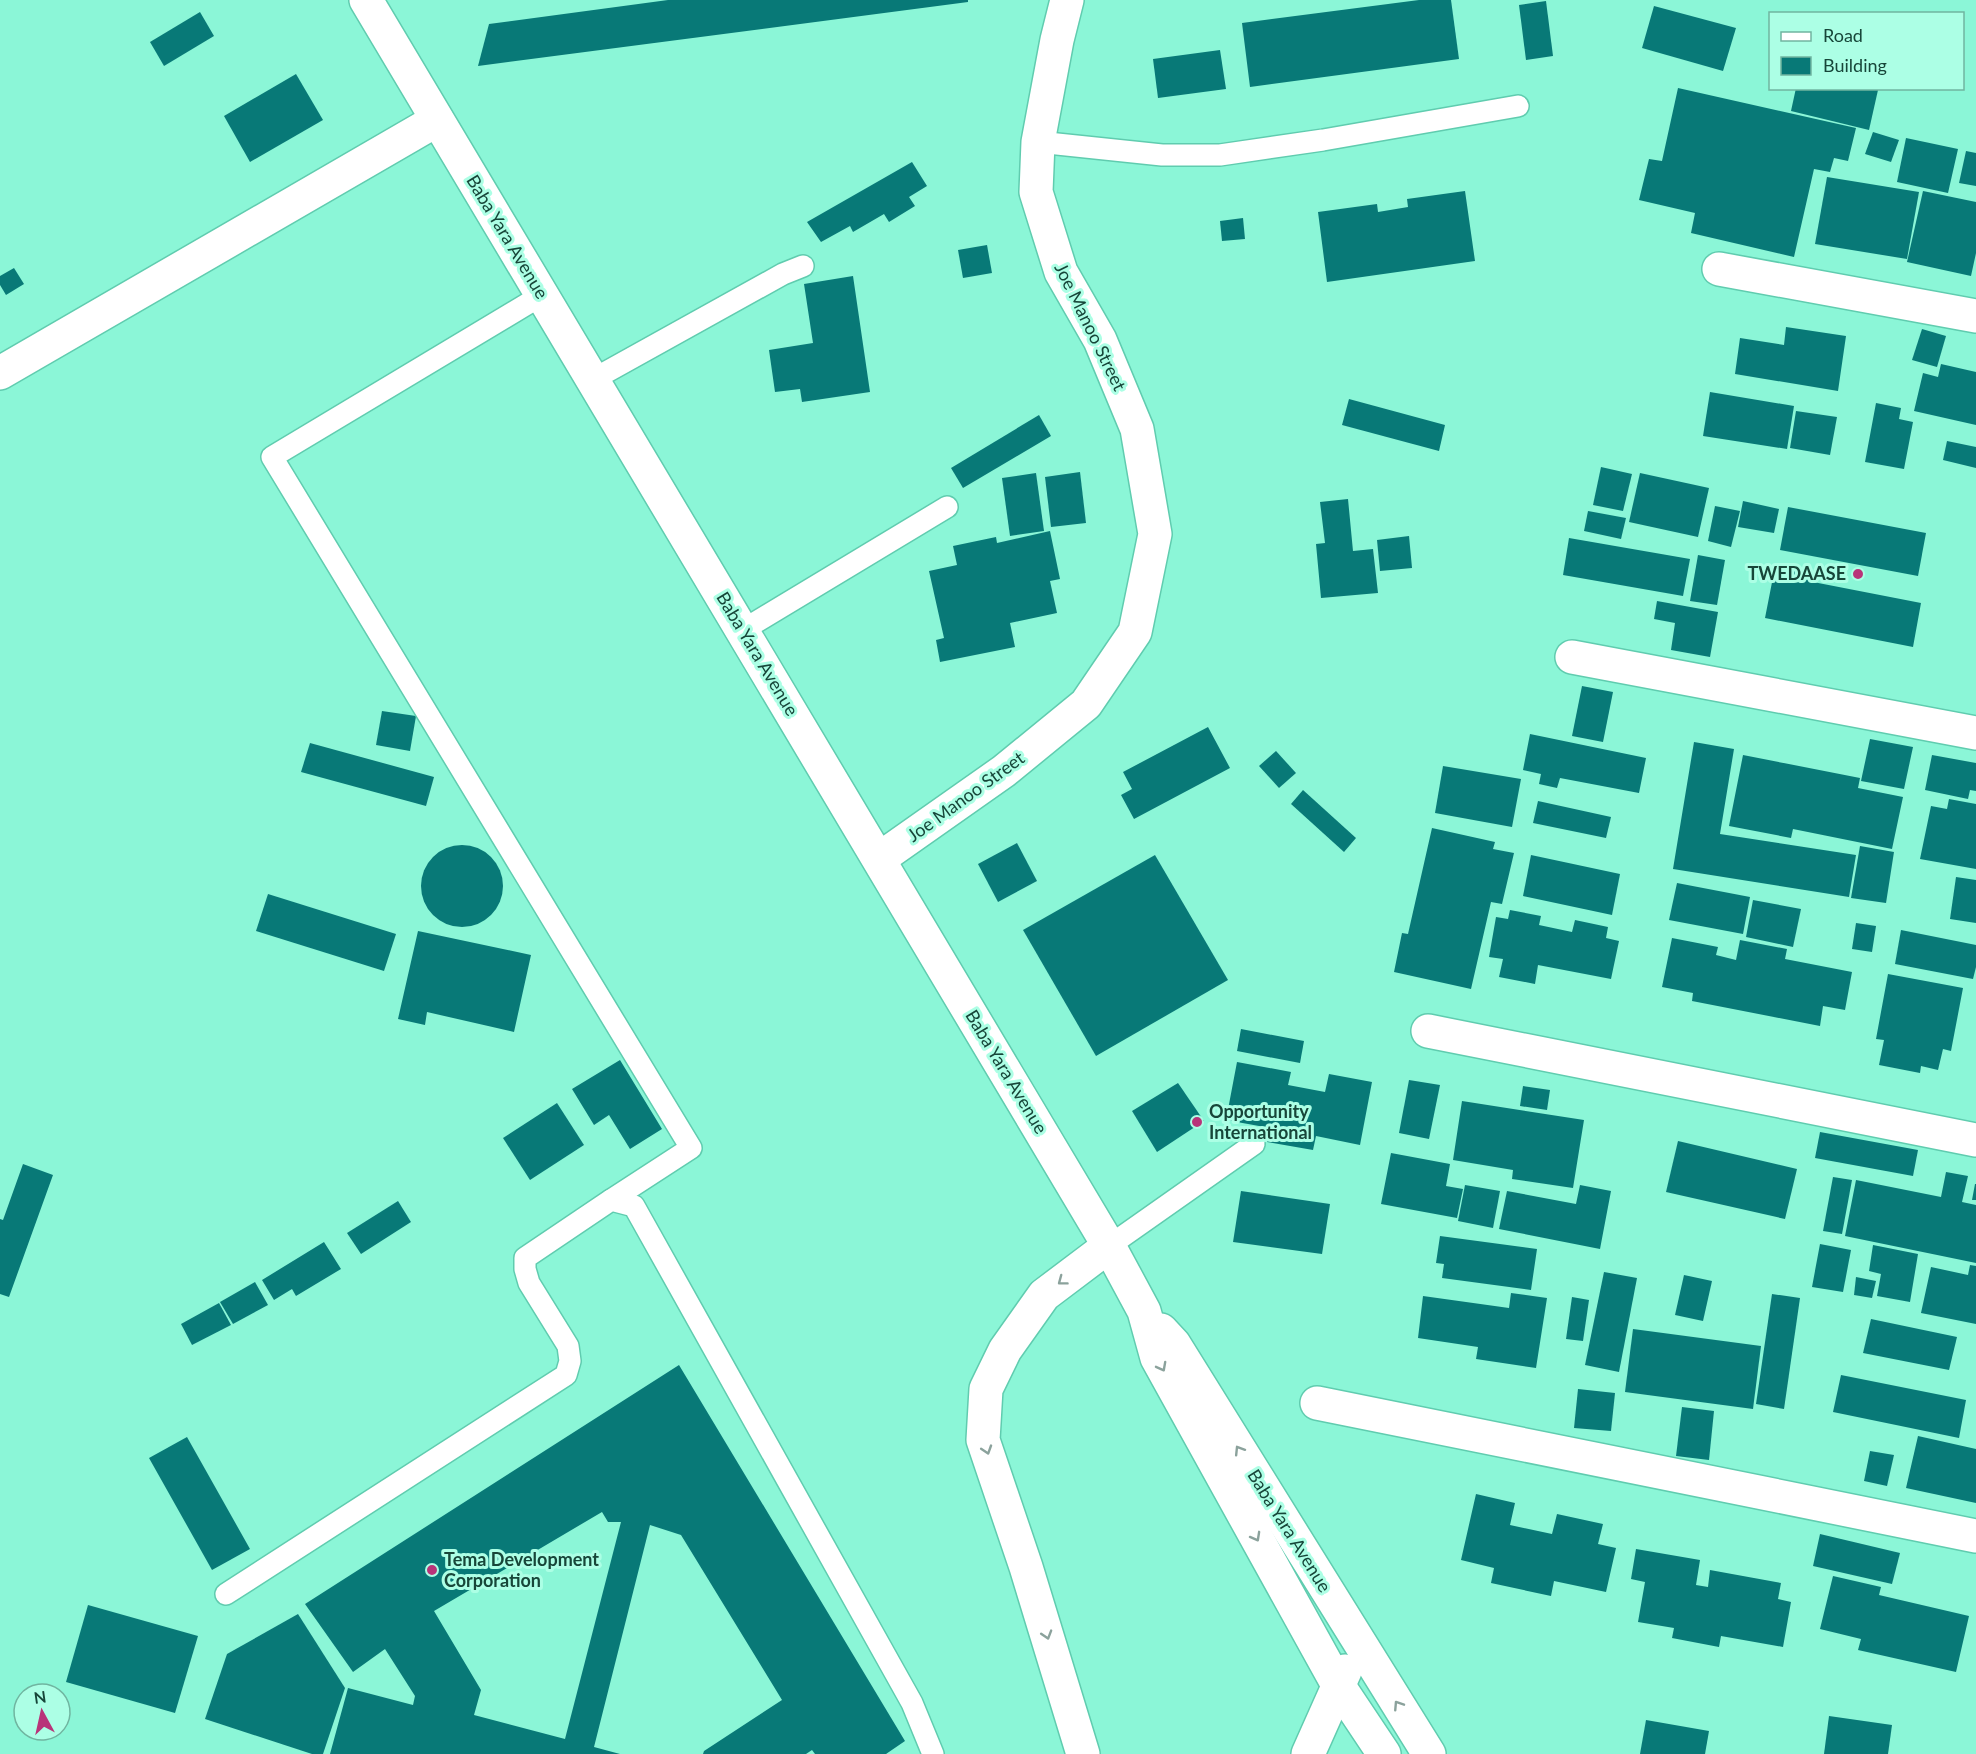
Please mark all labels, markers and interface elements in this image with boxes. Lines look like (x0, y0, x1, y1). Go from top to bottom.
legend (1769, 12, 1964, 90)
text: Road (1823, 24, 1863, 46)
text: Building (1823, 54, 1887, 76)
street label: Baba Yara Avenue (462, 171, 553, 302)
street label: Joe Manoo Street (1050, 259, 1132, 395)
place label: TWEDAASE (1747, 562, 1846, 584)
marker: TWEDAASE (1851, 567, 1865, 581)
street label: Baba Yara Avenue (712, 588, 803, 719)
street label: Joe Manoo Street (903, 746, 1029, 846)
street label: Baba Yara Avenue (961, 1006, 1052, 1137)
place label: Opportunity International (1209, 1100, 1312, 1143)
marker: Opportunity International (1190, 1115, 1204, 1129)
one-way arrow (1058, 1274, 1069, 1285)
one-way arrow (1155, 1361, 1166, 1371)
one-way arrow (979, 1444, 992, 1455)
one-way arrow (1235, 1446, 1247, 1456)
street label: Baba Yara Avenue (1243, 1465, 1336, 1596)
one-way arrow (1249, 1531, 1260, 1542)
place label: Tema Development Corporation (444, 1548, 599, 1591)
marker: Tema Development Corporation (425, 1563, 439, 1577)
one-way arrow (1040, 1629, 1052, 1640)
north arrow (12, 1682, 72, 1742)
text: N (32, 1686, 47, 1707)
one-way arrow (1394, 1701, 1405, 1712)

